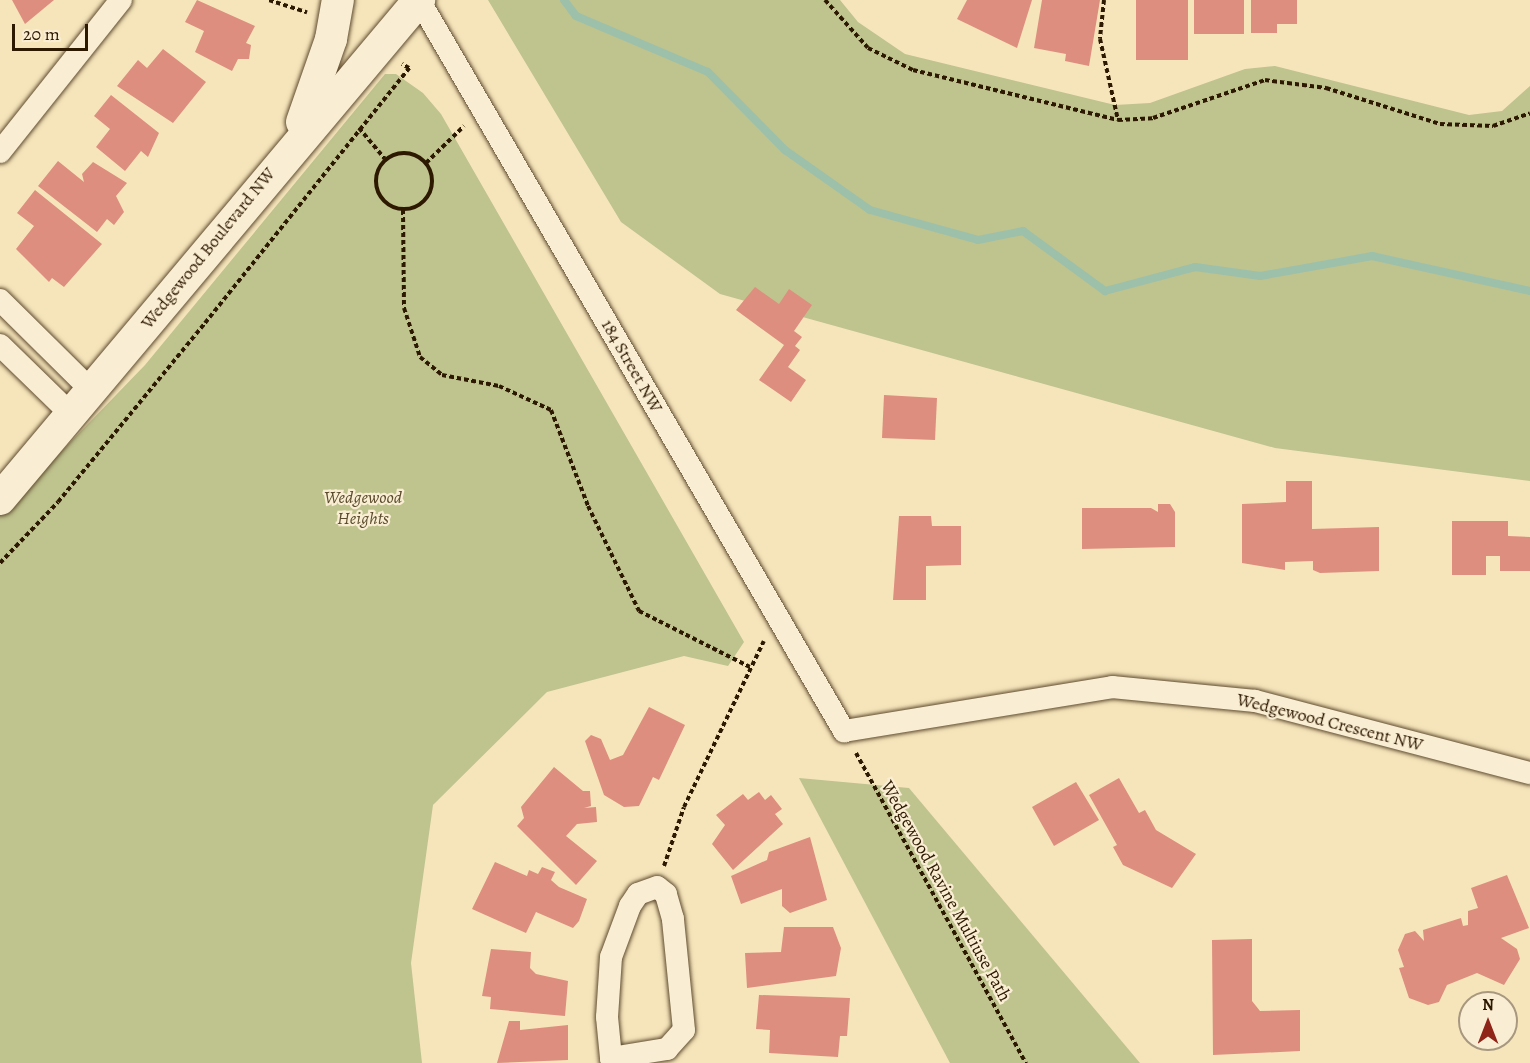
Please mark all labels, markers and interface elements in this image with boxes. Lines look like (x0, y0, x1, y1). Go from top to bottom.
scale bar (15, 12, 92, 50)
text: 20 m (23, 22, 60, 46)
street label: Wedgewood Boulevard NW (136, 163, 280, 333)
street label: 184 Street NW (597, 316, 667, 416)
park label: Wedgewood Heights (324, 487, 402, 530)
street label: Wedgewood Crescent NW (1235, 688, 1425, 756)
street label: Wedgewood Ravine Multiuse Path (876, 777, 1016, 1005)
north arrow (1458, 991, 1518, 1051)
text: N (1482, 994, 1494, 1016)

